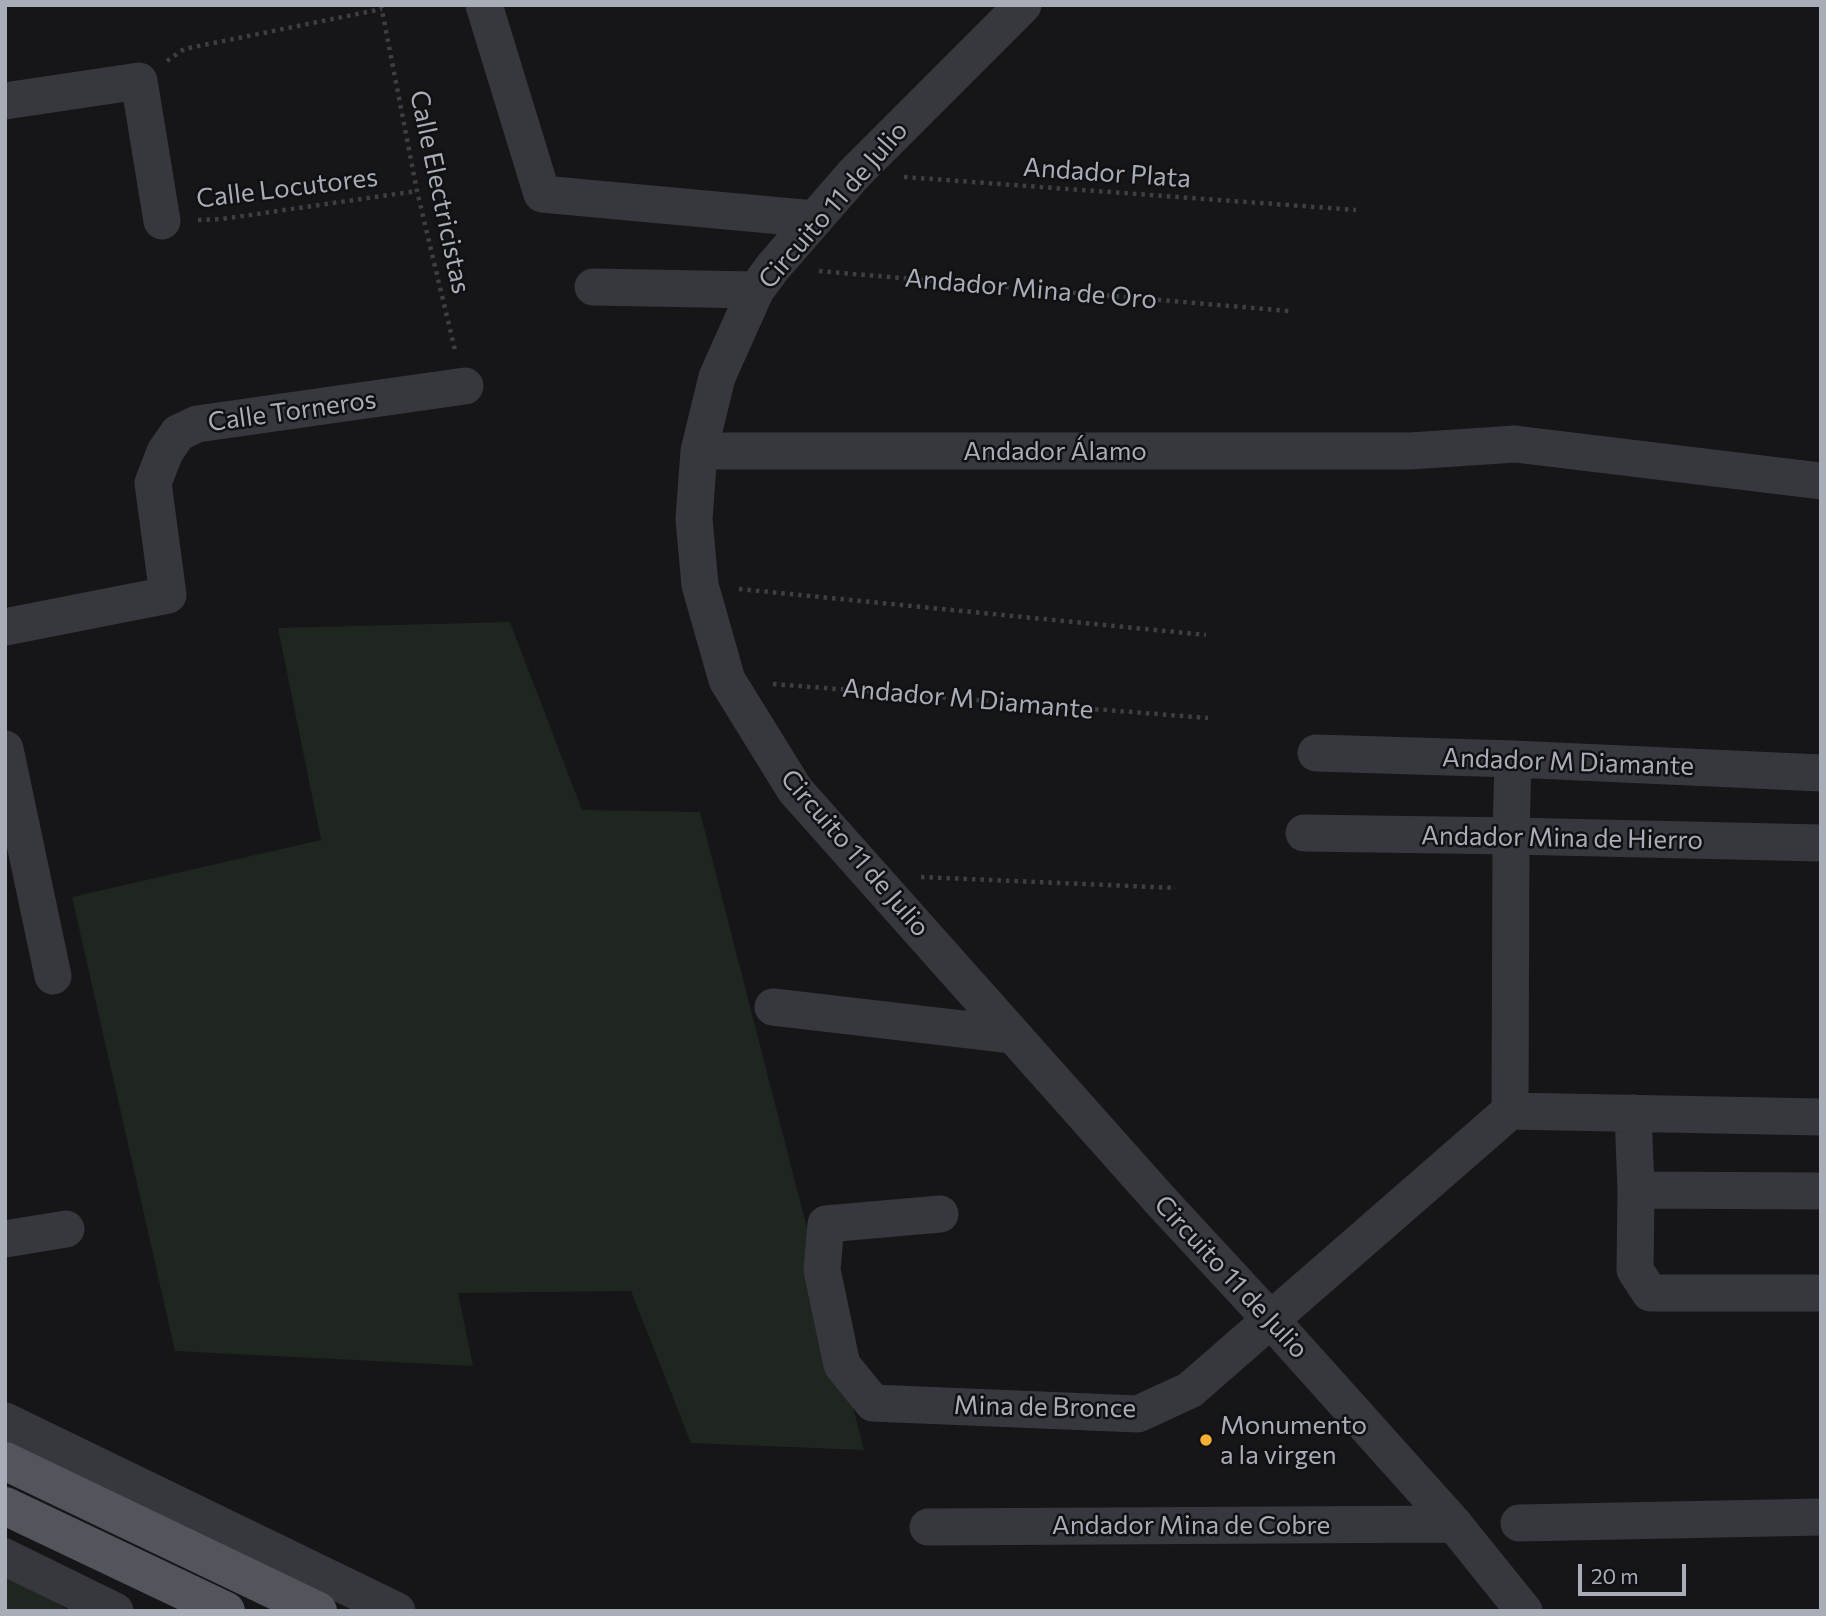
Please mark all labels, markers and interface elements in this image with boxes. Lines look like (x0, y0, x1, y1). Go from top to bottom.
street label: Calle Electricistas (403, 88, 477, 296)
street label: Circuito 11 de Julio (752, 115, 914, 295)
street label: Andador Plata (1022, 152, 1192, 194)
street label: Calle Locutores (194, 161, 380, 215)
street label: Andador Mina de Oro (904, 262, 1158, 316)
street label: Calle Torneros (206, 384, 378, 438)
street label: Andador Álamo (963, 435, 1147, 467)
street label: Andador M Diamante (841, 672, 1095, 726)
street label: Andador M Diamante (1442, 742, 1694, 782)
street label: Circuito 11 de Julio (774, 763, 936, 943)
street label: Andador Mina de Hierro (1421, 820, 1703, 856)
street label: Circuito 11 de Julio (1148, 1189, 1314, 1365)
street label: Mina de Bronce (953, 1390, 1137, 1424)
place label: Monumento a la virgen (1220, 1409, 1367, 1470)
marker: Monumento a la virgen (1198, 1432, 1214, 1448)
street label: Andador Mina de Cobre (1052, 1509, 1330, 1541)
scale bar (1581, 1550, 1689, 1594)
text: 20 m (1591, 1563, 1639, 1588)

